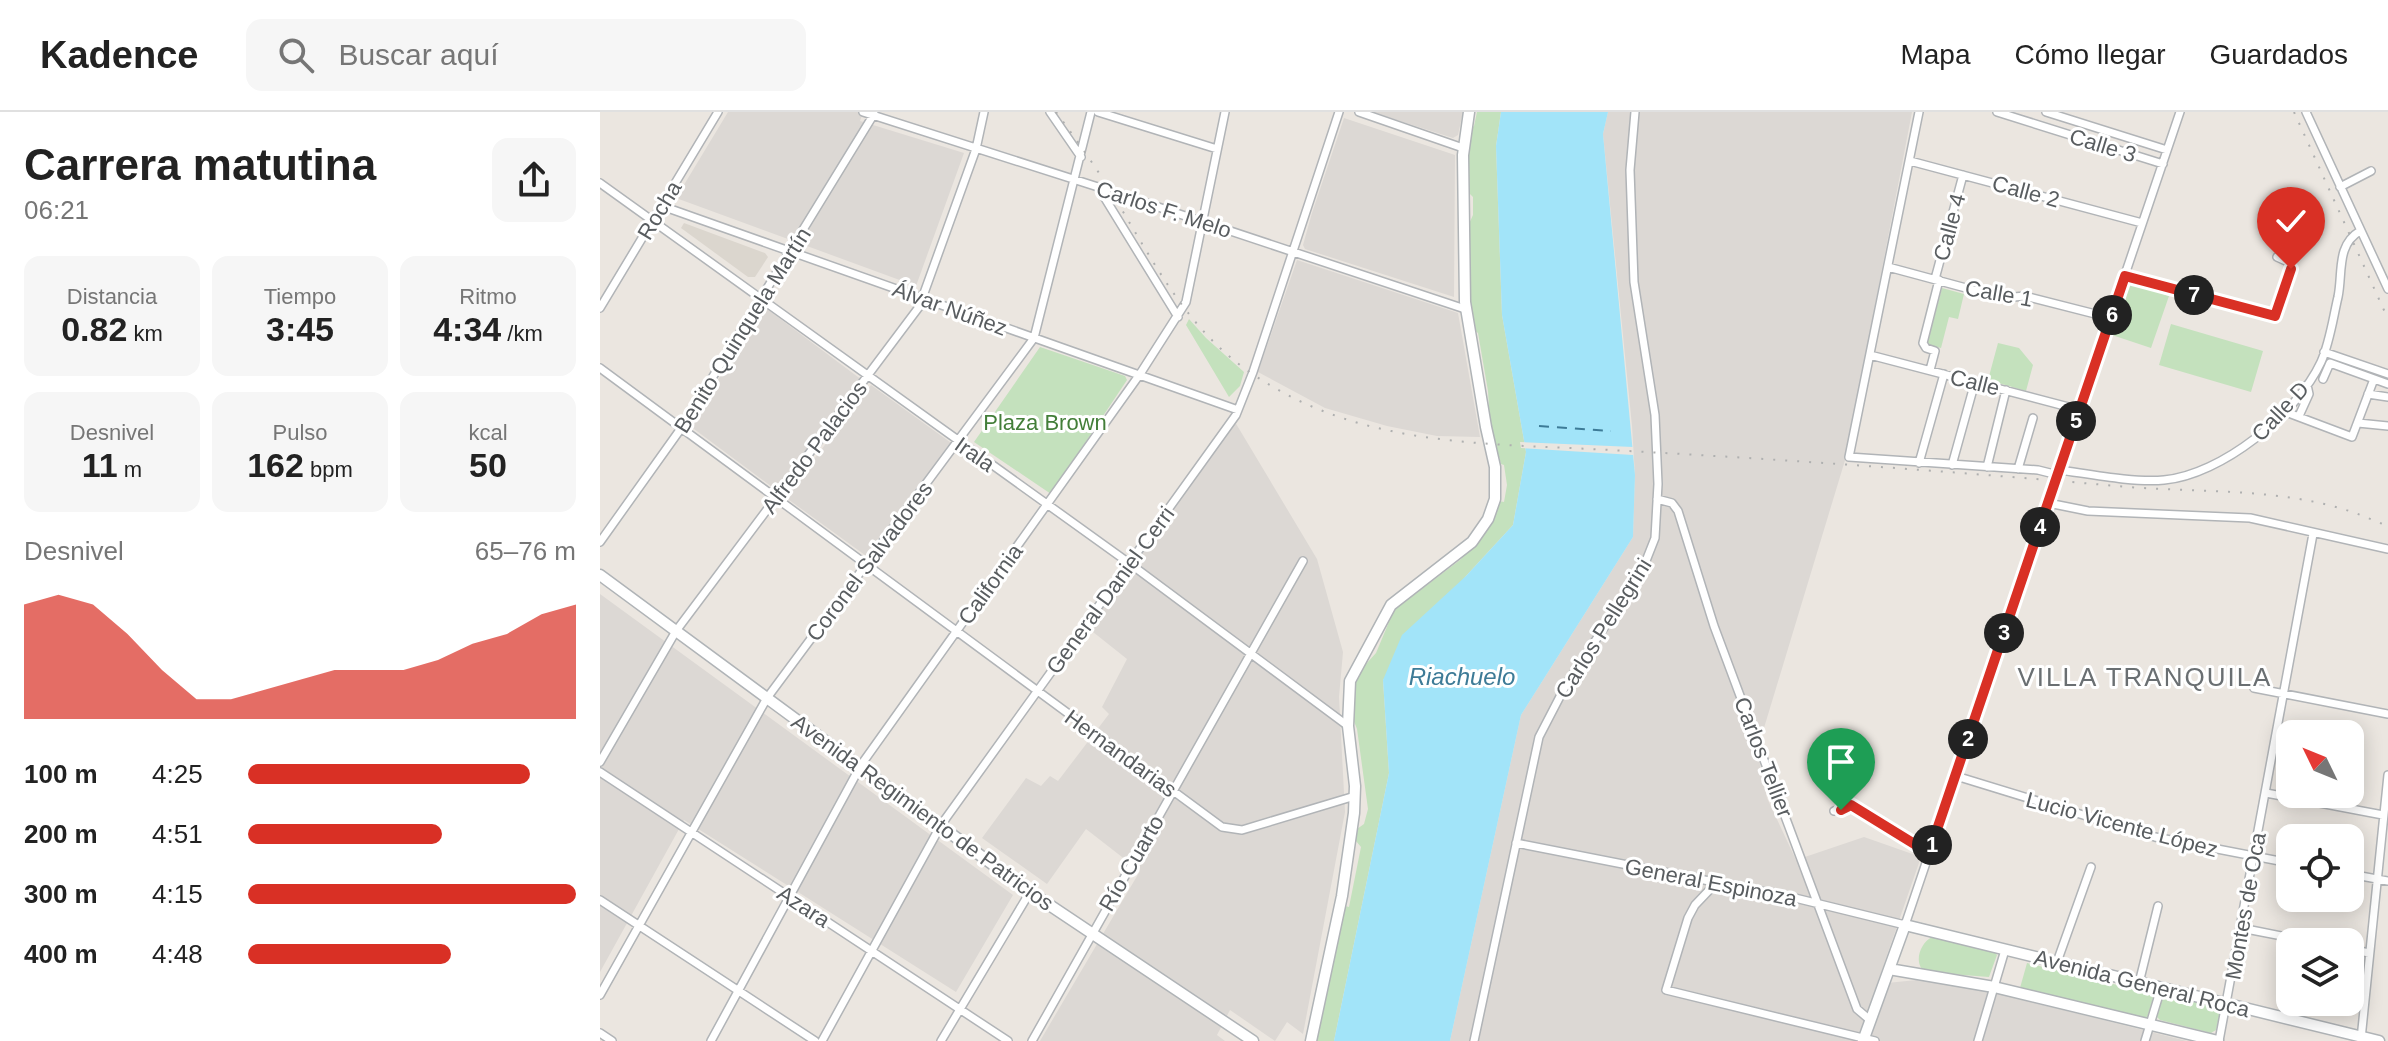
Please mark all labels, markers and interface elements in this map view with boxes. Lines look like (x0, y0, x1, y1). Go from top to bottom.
search box (246, 19, 806, 91)
icon: search (274, 33, 318, 77)
text: Kadence (40, 34, 198, 76)
text: Buscar aquí (338, 38, 499, 71)
text: Mapa (1900, 39, 1971, 70)
text: Cómo llegar (2015, 39, 2165, 70)
text: Guardados (2209, 39, 2348, 70)
street label: Calle 3 (2066, 124, 2139, 167)
button: share (492, 138, 576, 222)
text: Carrera matutina (24, 140, 376, 189)
street label: Calle 2 (1990, 171, 2062, 212)
street label: Rocha (632, 176, 687, 244)
street label: Carlos F. Melo (1093, 176, 1235, 243)
pin (2257, 187, 2325, 269)
street label: Calle 4 (1929, 191, 1970, 263)
text: 06:21 (24, 195, 89, 225)
icon: check (2269, 199, 2313, 243)
street label: Benito Quinquela Martín (669, 223, 816, 437)
street label: Calle 1 (1963, 275, 2035, 312)
pin: 7 (2174, 275, 2214, 315)
street label: Álvar Núñez (889, 276, 1010, 341)
text: 7 (2188, 282, 2200, 307)
text: Distancia (67, 284, 157, 309)
text: Tiempo (264, 284, 336, 309)
text: Ritmo (459, 284, 517, 309)
pin: 6 (2092, 295, 2132, 335)
text: 6 (2106, 302, 2118, 327)
text: 0.82 (61, 310, 127, 348)
text: 3:45 (266, 310, 334, 348)
text: 4:34 (433, 310, 501, 348)
text: km (127, 321, 163, 346)
text: /km (501, 321, 543, 346)
street label: Calle (1948, 364, 2002, 401)
street label: Alfredo Palacios (757, 376, 872, 518)
street label: Calle D (2247, 376, 2314, 446)
pin: 5 (2056, 401, 2096, 441)
text: 5 (2070, 408, 2082, 433)
park label: Plaza Brown (983, 410, 1107, 435)
text: Desnivel (70, 420, 154, 445)
text: Pulso (272, 420, 328, 445)
text: kcal (468, 420, 508, 445)
street label: Irala (950, 432, 1000, 477)
text: 11 (82, 446, 118, 484)
text: 162 (247, 446, 304, 484)
text: 50 (469, 446, 507, 484)
text: m (118, 457, 142, 482)
text: bpm (304, 457, 353, 482)
street label: Coronel Salvadores (801, 477, 938, 646)
street label: General Daniel Cerri (1041, 502, 1179, 679)
pin: 4 (2020, 507, 2060, 547)
text: 4 (2034, 514, 2046, 539)
text: Desnivel (24, 536, 124, 566)
text: 65–76 m (475, 536, 576, 566)
street label: California (953, 539, 1028, 629)
street label: Carlos Pellegrini (1550, 554, 1656, 703)
pin: 3 (1984, 613, 2024, 653)
text: 3 (1998, 620, 2010, 645)
district label: VILLA TRANQUILA (2018, 662, 2272, 692)
water label: Riachuelo (1409, 663, 1515, 690)
street label: Carlos Tellier (1729, 694, 1798, 821)
street label: Hernandarias (1060, 704, 1181, 802)
street label: Avenida Regimiento de Patricios (787, 709, 1059, 916)
pin: 2 (1948, 719, 1988, 759)
north arrow (2276, 720, 2364, 808)
map controls (2276, 720, 2364, 1016)
text: 2 (1962, 726, 1974, 751)
pin (1807, 728, 1875, 810)
icon: arrive (1819, 740, 1863, 784)
text: 100 m (24, 759, 98, 789)
text: 4:25 (152, 759, 203, 789)
street label: Lucio Vicente López (2023, 787, 2221, 862)
street label: Río Cuarto (1094, 811, 1169, 916)
text: 200 m (24, 819, 98, 849)
text: 4:51 (152, 819, 203, 849)
button: locate (2276, 824, 2364, 912)
pin: 1 (1912, 825, 1952, 865)
street label: Montes de Oca (2220, 830, 2271, 982)
text: 1 (1926, 832, 1938, 857)
street label: General Espinoza (1623, 854, 1800, 912)
text: 300 m (24, 879, 98, 909)
text: 4:15 (152, 879, 203, 909)
street label: Azara (773, 880, 835, 933)
button: layers (2276, 928, 2364, 1016)
text: 400 m (24, 939, 98, 969)
text: 4:48 (152, 939, 203, 969)
street label: Avenida General Roca (2032, 945, 2253, 1023)

